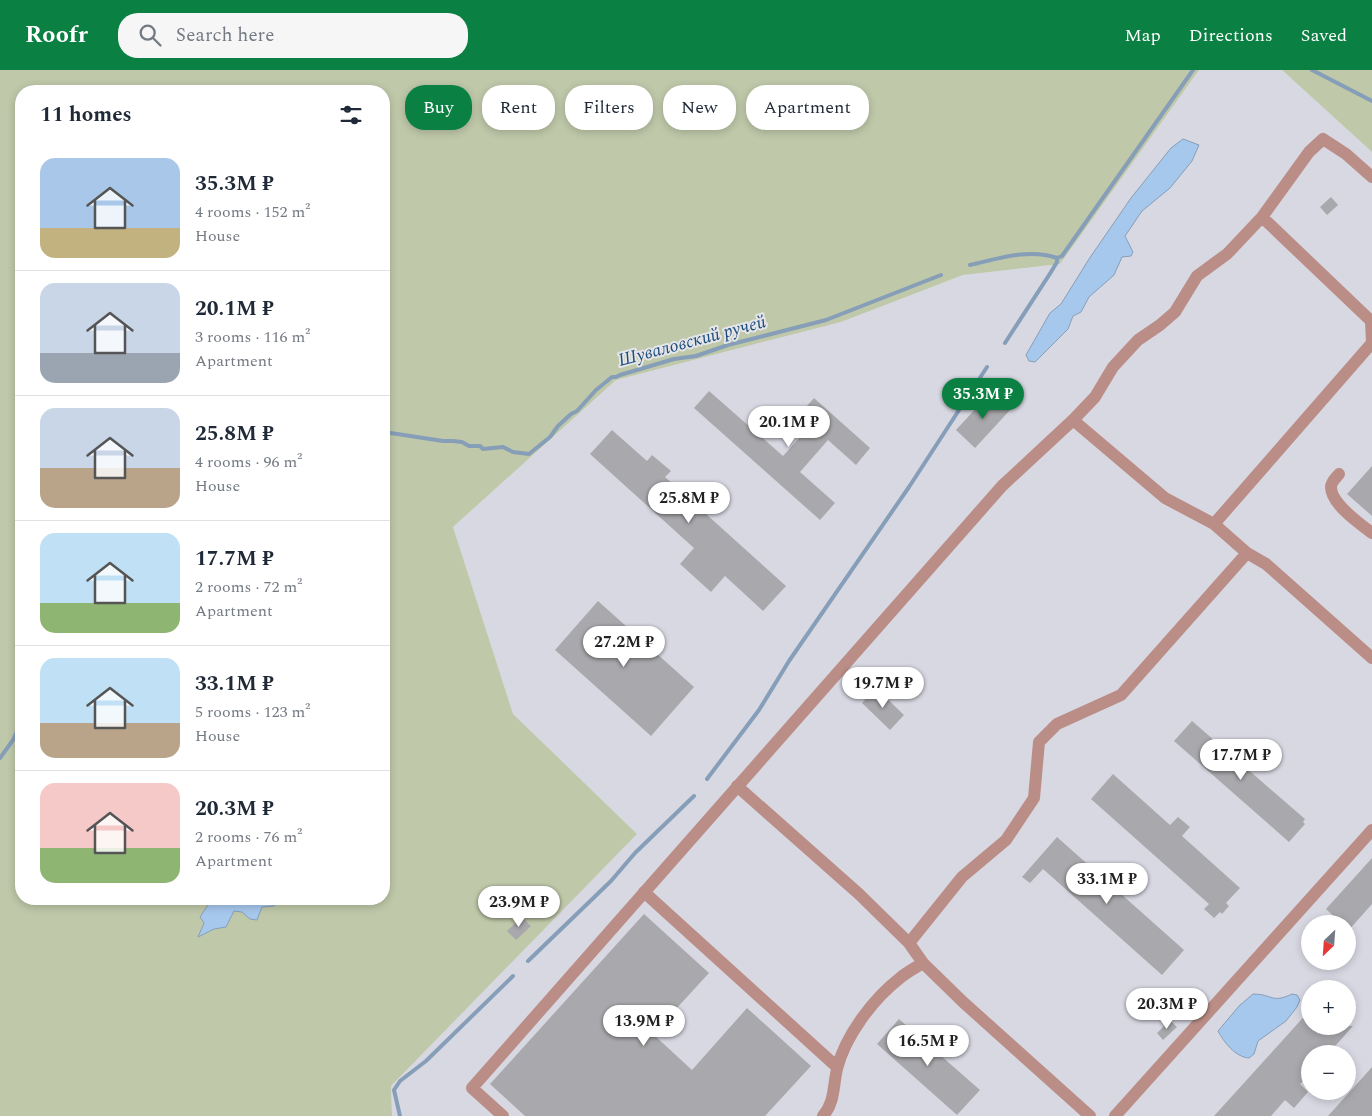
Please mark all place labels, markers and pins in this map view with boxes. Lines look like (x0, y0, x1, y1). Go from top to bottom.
pin: 35.3M ₽ (937, 378, 1029, 420)
pin: 20.1M ₽ (743, 406, 835, 448)
pin: 25.8M ₽ (643, 482, 735, 524)
pin: 27.2M ₽ (578, 626, 670, 668)
pin: 19.7M ₽ (837, 666, 929, 709)
pin: 17.7M ₽ (1195, 738, 1287, 781)
pin: 33.1M ₽ (1061, 862, 1153, 905)
pin: 23.9M ₽ (473, 886, 565, 928)
pin: 20.3M ₽ (1121, 988, 1213, 1030)
pin: 13.9M ₽ (598, 1004, 690, 1047)
pin: 16.5M ₽ (882, 1024, 974, 1067)

